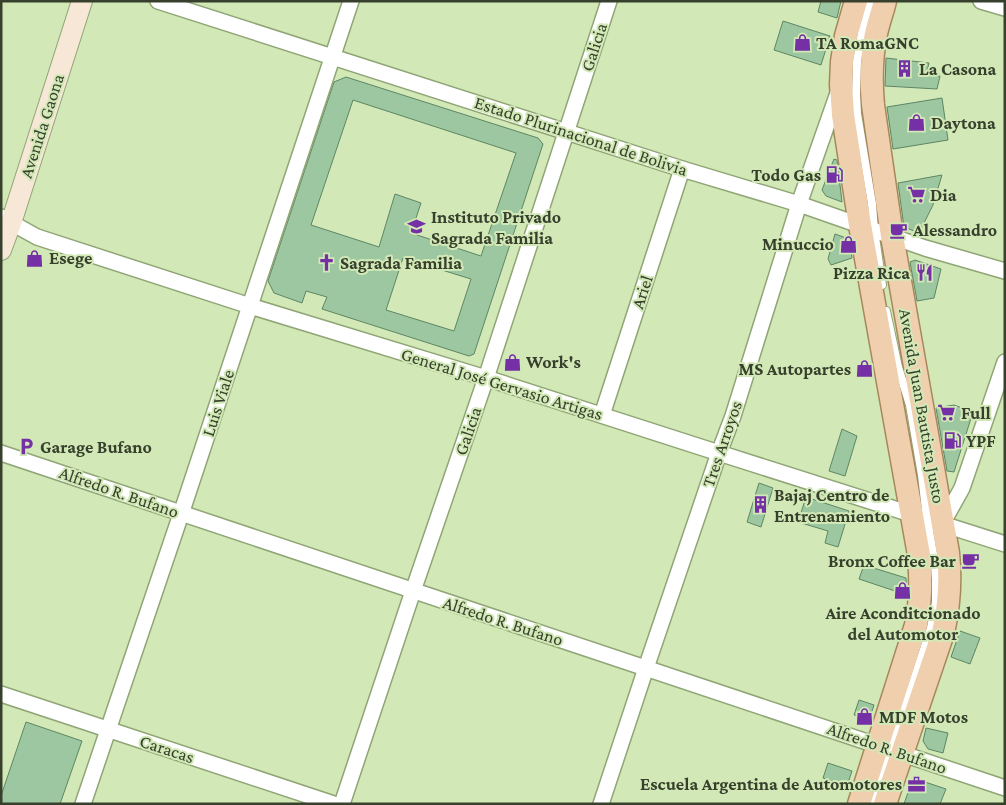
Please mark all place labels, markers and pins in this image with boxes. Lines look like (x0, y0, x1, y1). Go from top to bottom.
shop icon: TA RomaGNC (792, 33, 812, 53)
place label: TA RomaGNC (816, 33, 919, 53)
building icon: La Casona (895, 59, 915, 79)
place label: La Casona (919, 59, 997, 79)
shop icon: Daytona (907, 113, 927, 133)
place label: Daytona (931, 113, 996, 133)
place label: Todo Gas (751, 165, 821, 185)
fuel station icon: Todo Gas (825, 165, 845, 185)
supermarket icon: Dia (906, 185, 926, 205)
place label: Dia (930, 185, 957, 205)
place label: Instituto Privado Sagrada Familia (431, 207, 561, 248)
school or university icon: Instituto Privado Sagrada Familia (407, 217, 427, 237)
cafe icon: Alessandro (889, 220, 909, 240)
place label: Alessandro (912, 220, 997, 240)
place label: Minuccio (762, 234, 834, 254)
shop icon: Minuccio (838, 234, 858, 254)
shop icon: Esege (25, 248, 45, 268)
place label: Esege (49, 248, 92, 268)
church icon: Sagrada Familia (316, 253, 336, 273)
place label: Sagrada Familia (340, 253, 462, 273)
place label: Pizza Rica (833, 263, 910, 283)
restaurant icon: Pizza Rica (914, 263, 934, 283)
shop icon: Work's (502, 352, 522, 372)
place label: Work's (525, 352, 581, 372)
place label: MS Autopartes (739, 359, 851, 379)
shop icon: MS Autopartes (855, 359, 875, 379)
supermarket icon: Full (937, 403, 957, 423)
place label: Full (961, 403, 991, 423)
fuel station icon: YPF (942, 431, 962, 451)
place label: YPF (966, 431, 996, 451)
parking icon: Garage Bufano (16, 437, 36, 457)
place label: Garage Bufano (40, 437, 152, 457)
place label: Bajaj Centro de Entrenamiento (774, 485, 890, 526)
building icon: Bajaj Centro de Entrenamiento (750, 495, 770, 515)
place label: Bronx Coffee Bar (828, 551, 956, 571)
cafe icon: Bronx Coffee Bar (960, 551, 980, 571)
shop icon: Aire Aconditcionado del Automotor (893, 580, 913, 600)
place label: Aire Aconditcionado del Automotor (824, 603, 981, 644)
shop icon: MDF Motos (855, 707, 875, 727)
place label: MDF Motos (879, 707, 968, 727)
place label: Escuela Argentina de Automotores (640, 774, 902, 794)
office icon: Escuela Argentina de Automotores (906, 774, 926, 794)

